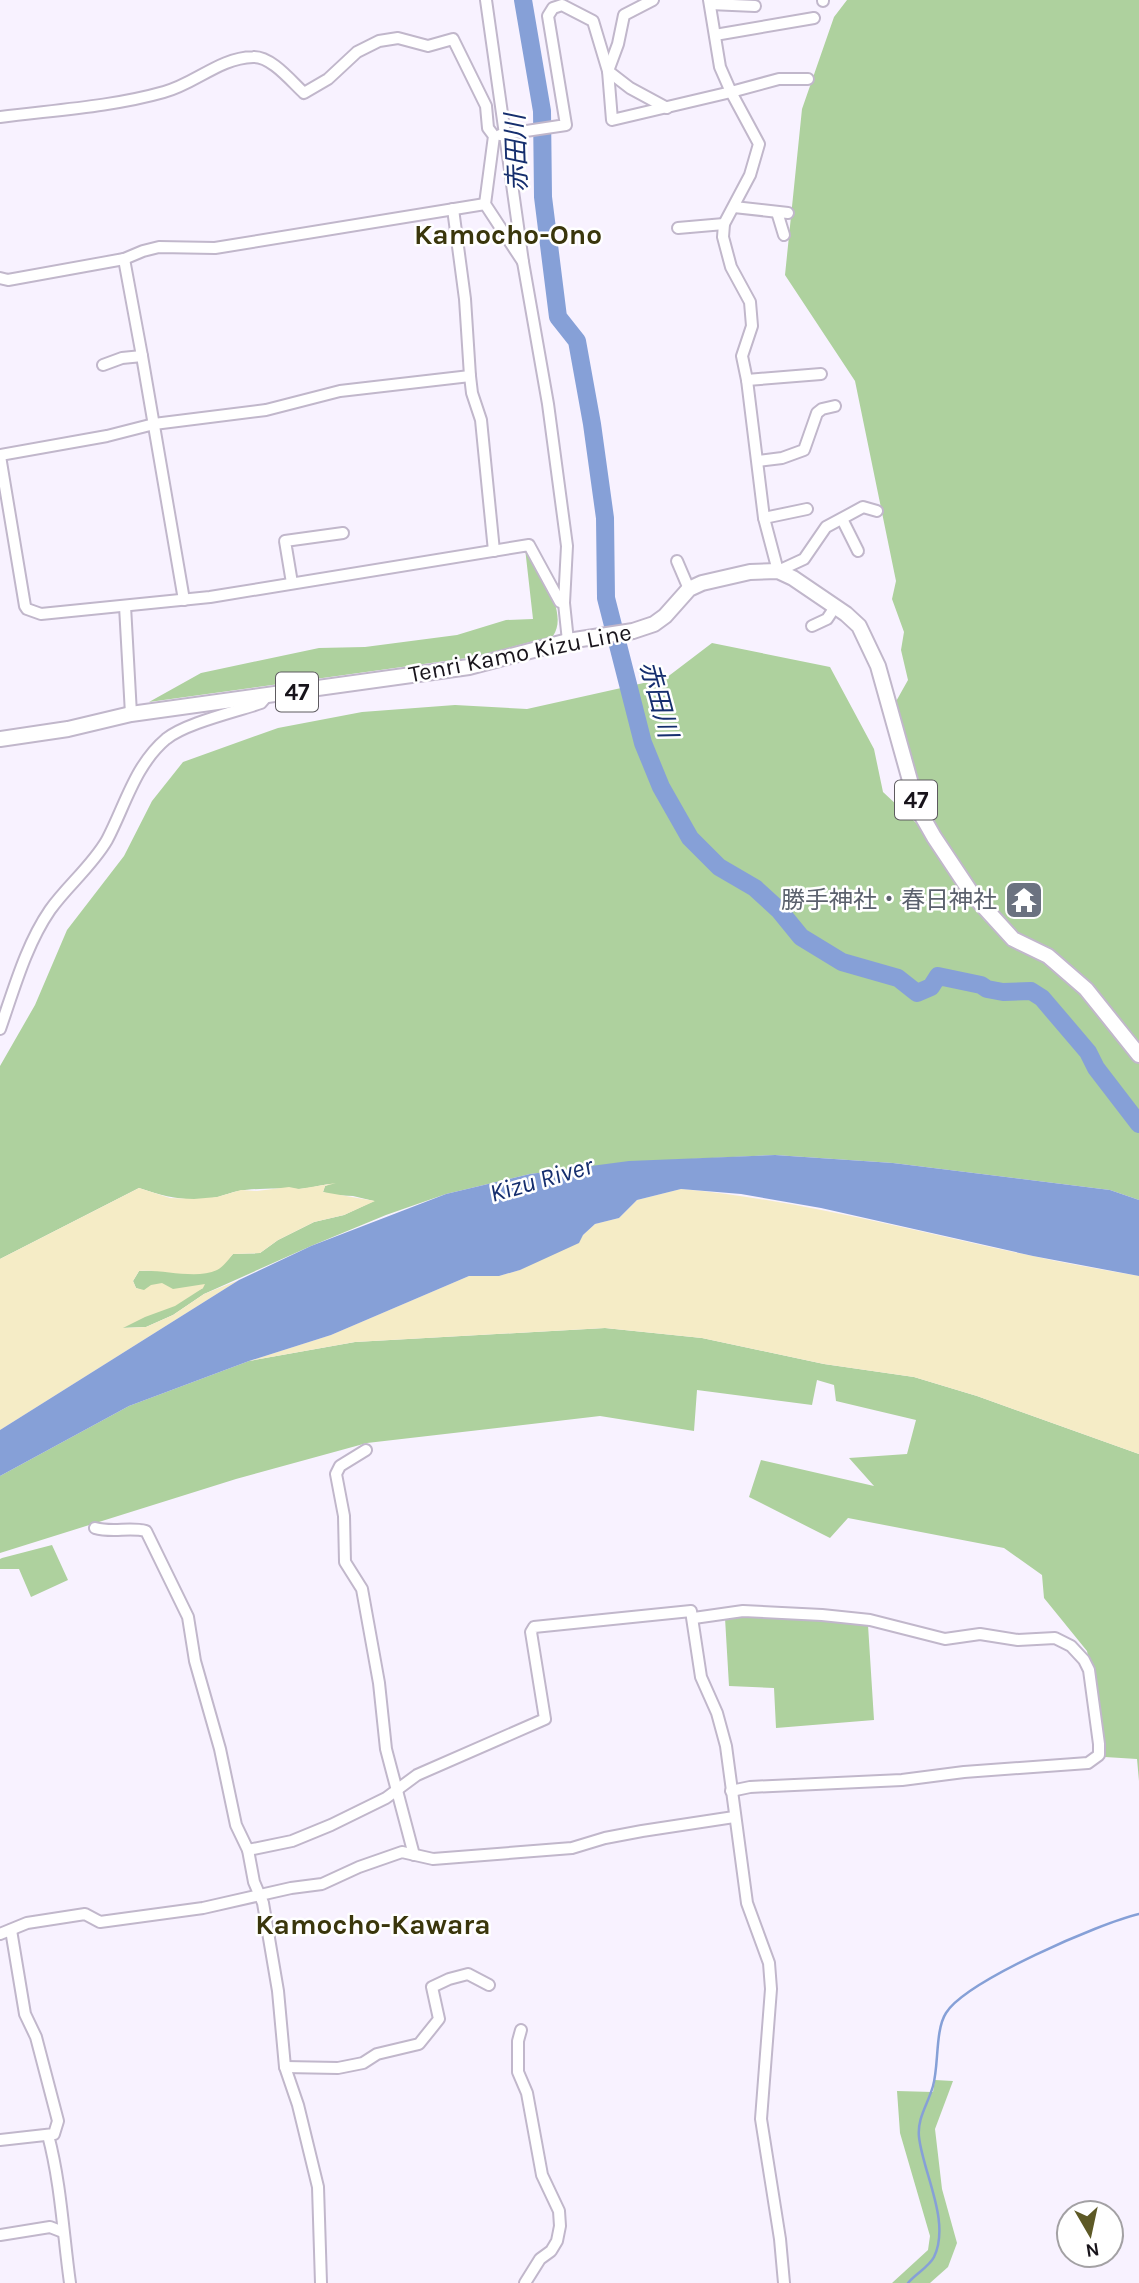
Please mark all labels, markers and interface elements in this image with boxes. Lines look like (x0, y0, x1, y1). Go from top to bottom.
water label: 赤田川 (500, 110, 533, 193)
district label: Kamocho-Ono (414, 218, 602, 251)
street label: Tenri Kamo Kizu Line (406, 618, 634, 688)
water label: 赤田川 (633, 657, 684, 744)
road number: 47 (276, 672, 318, 712)
road number: 47 (895, 780, 937, 820)
temple icon: 勝手神社・春日神社 (1003, 879, 1045, 921)
place label: 勝手神社・春日神社 (781, 886, 997, 914)
water label: Kizu River (486, 1150, 597, 1209)
district label: Kamocho-Kawara (255, 1908, 491, 1941)
north arrow (1055, 2199, 1125, 2269)
text: N (1084, 2238, 1101, 2262)

